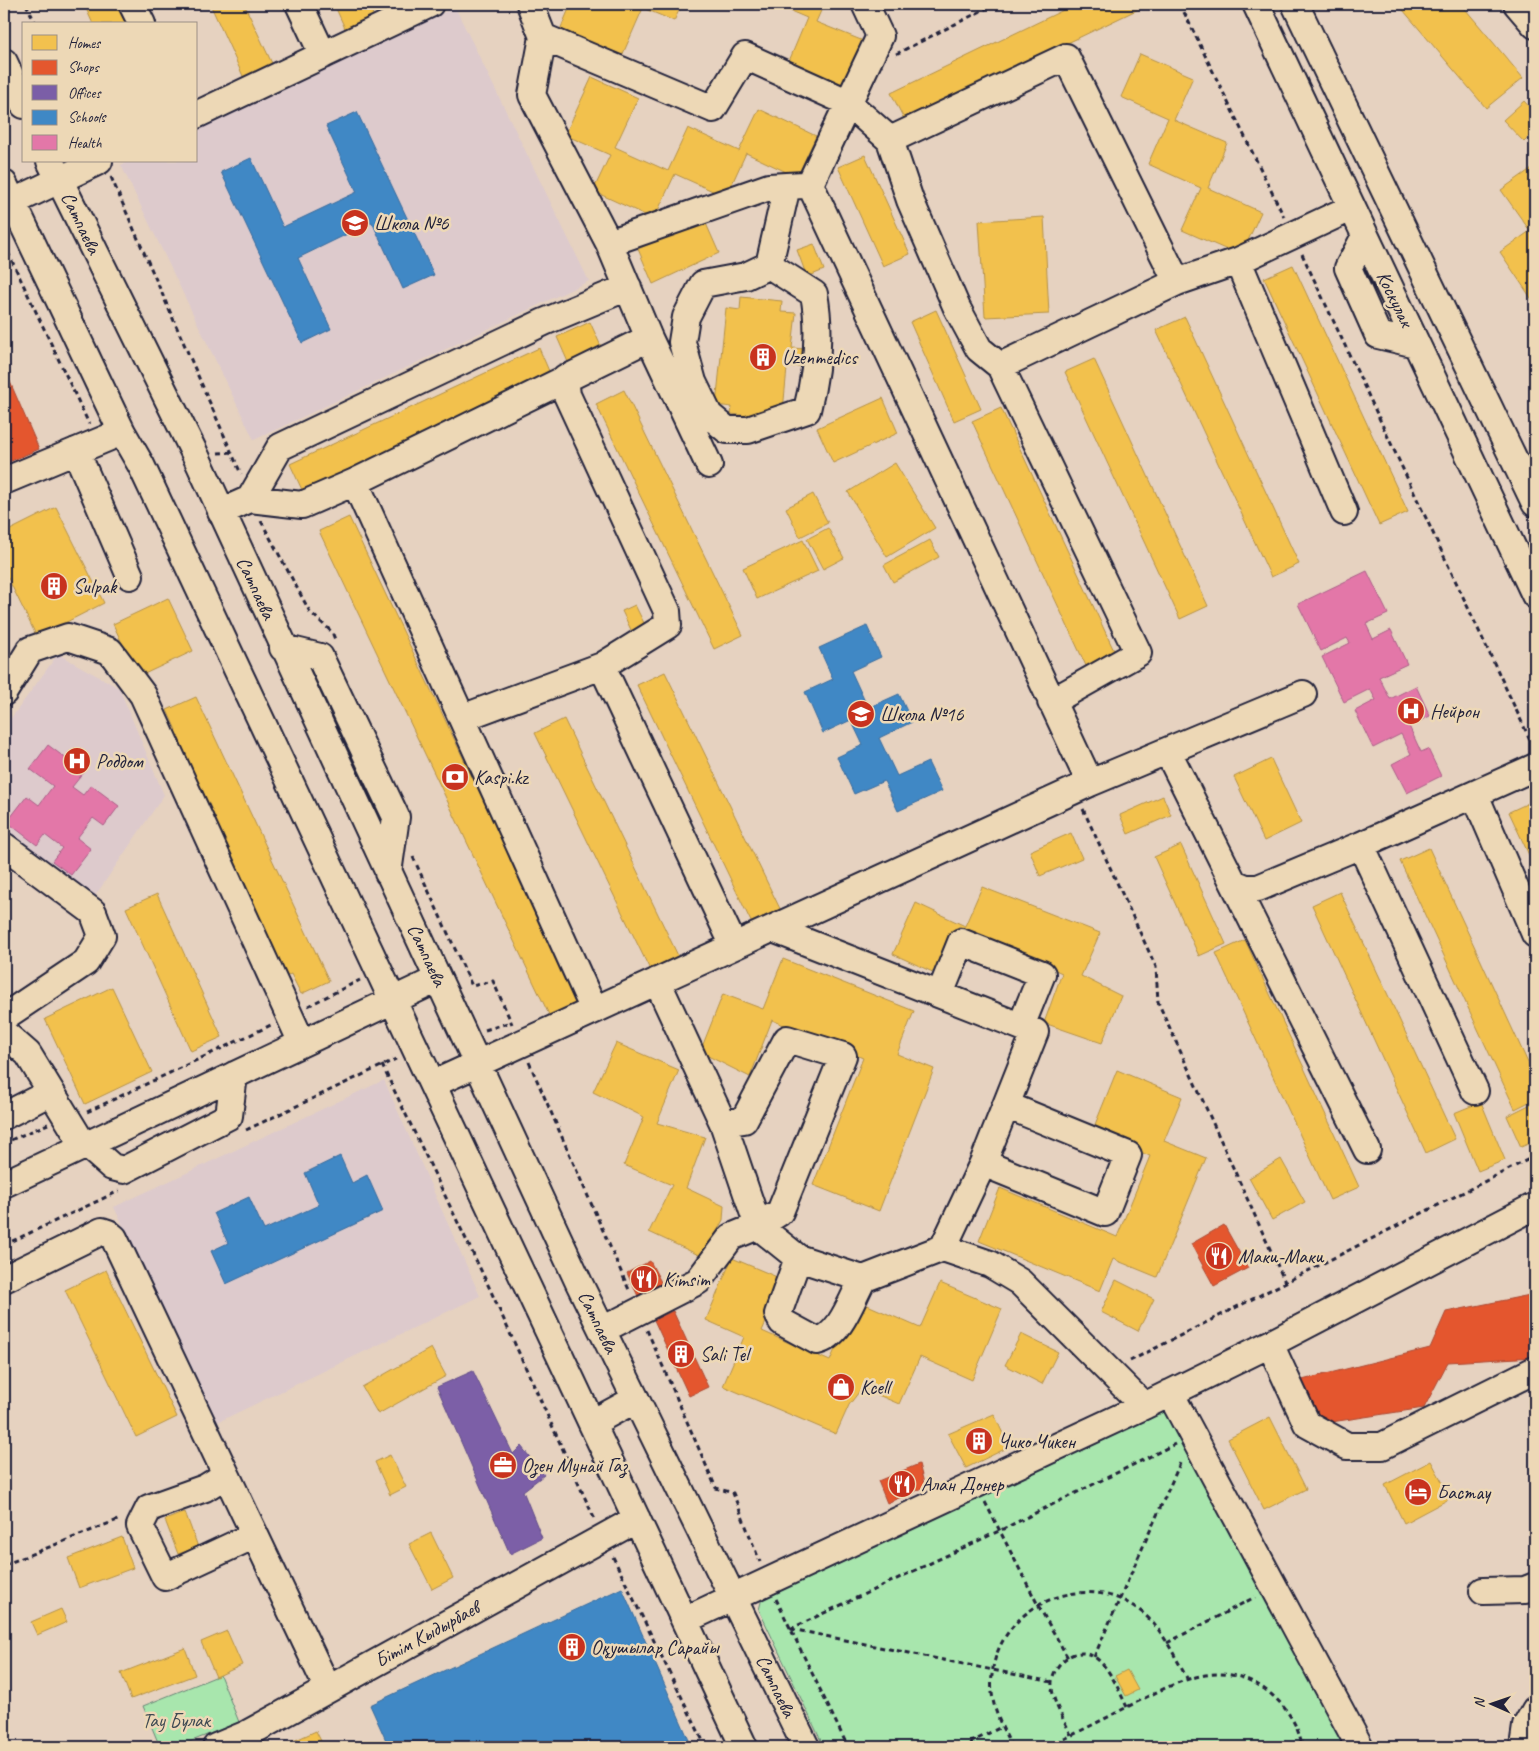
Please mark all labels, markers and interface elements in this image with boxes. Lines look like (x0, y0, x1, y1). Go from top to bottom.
legend (22, 22, 198, 162)
text: Homes (68, 34, 102, 53)
text: Shops (68, 58, 101, 77)
text: Offices (68, 84, 102, 103)
text: Schools (68, 108, 107, 127)
text: Health (68, 134, 102, 153)
street label: Сатпаева (55, 188, 107, 259)
school or university icon: Школа №6 (340, 208, 370, 238)
place label: Школа №6 (374, 211, 449, 236)
street label: Коскулак (1371, 267, 1420, 333)
building icon: Uzenmedics (748, 342, 778, 372)
place label: Uzenmedics (782, 345, 859, 370)
street label: Сатпаева (231, 553, 282, 624)
building icon: Sulpak (39, 571, 69, 601)
place label: Sulpak (73, 574, 118, 599)
hospital icon: Нейрон (1396, 696, 1426, 726)
school or university icon: Школа №16 (846, 699, 876, 729)
place label: Нейрон (1430, 699, 1481, 724)
place label: Школа №16 (880, 702, 964, 727)
hospital icon: Роддом (62, 746, 92, 776)
place label: Роддом (96, 749, 144, 774)
bank icon: Kaspi.kz (440, 762, 470, 792)
place label: Kaspi.kz (474, 765, 529, 790)
street label: Сатпаева (402, 920, 453, 991)
restaurant icon: Маки-Маки (1204, 1241, 1234, 1271)
place label: Маки-Маки (1238, 1244, 1324, 1269)
restaurant icon: Kimsim (629, 1264, 659, 1294)
place label: Kimsim (663, 1267, 711, 1292)
street label: Сатпаева (572, 1287, 624, 1358)
building icon: Sali Tel (666, 1339, 696, 1369)
place label: Sali Tel (700, 1342, 752, 1367)
shop icon: Kcell (826, 1372, 856, 1402)
place label: Kcell (860, 1375, 893, 1400)
building icon: Чико Чикен (964, 1426, 994, 1456)
place label: Чико Чикен (998, 1429, 1077, 1454)
office icon: Озен Мунай Газ (488, 1450, 518, 1480)
place label: Озен Мунай Газ (522, 1453, 628, 1479)
restaurant icon: Алан Донер (887, 1469, 917, 1499)
place label: Алан Донер (921, 1472, 1005, 1497)
hotel icon: Бастау (1403, 1477, 1433, 1507)
place label: Бастау (1437, 1480, 1492, 1505)
street label: Бiтiм Кыдырбаев (370, 1593, 487, 1673)
building icon: Оқушылар Сарайы (557, 1632, 587, 1662)
place label: Оқушылар Сарайы (591, 1635, 720, 1660)
street label: Сатпаева (750, 1651, 802, 1722)
north arrow (1466, 1678, 1516, 1728)
text: N (1471, 1697, 1488, 1708)
park label: Тау Булак (142, 1708, 212, 1733)

